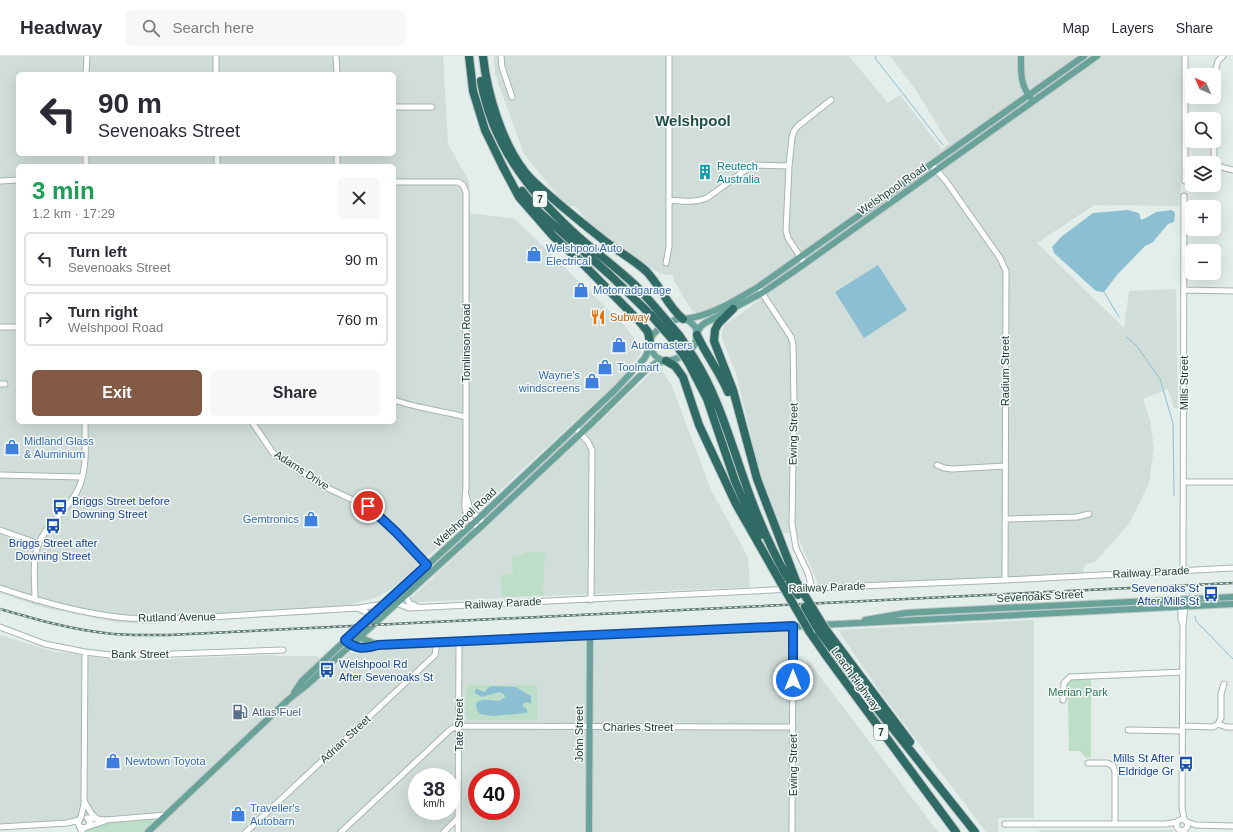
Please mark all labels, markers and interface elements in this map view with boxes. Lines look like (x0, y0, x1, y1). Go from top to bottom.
search box (126, 10, 406, 46)
text: Headway (20, 17, 102, 38)
icon: search (140, 17, 162, 39)
text: Search here (172, 19, 254, 36)
text: Map (1062, 20, 1090, 36)
text: Layers (1112, 20, 1154, 36)
text: Share (1176, 20, 1213, 36)
north arrow (1185, 68, 1221, 104)
map controls (1185, 68, 1221, 280)
icon: left (32, 88, 84, 140)
text: 90 m (98, 88, 162, 119)
district label: Welshpool (655, 112, 731, 129)
button: search (1185, 112, 1221, 148)
text: Sevenoaks Street (98, 121, 240, 141)
button: layers (1185, 156, 1221, 192)
place label: Reutech Australia (717, 160, 761, 185)
street label: Welshpool Road (856, 161, 928, 217)
building icon: Reutech Australia (696, 163, 714, 181)
text: 3 min (32, 177, 95, 204)
button: close (338, 177, 380, 219)
road number: 7 (533, 191, 547, 207)
button: + (1185, 200, 1221, 236)
text: 1.2 km · 17:29 (32, 206, 115, 221)
place label: Welshpool Auto Electrical (546, 242, 622, 267)
text: Turn left (68, 243, 127, 260)
button: − (1185, 244, 1221, 280)
shop icon: Welshpool Auto Electrical (525, 245, 543, 263)
icon: left (34, 248, 56, 270)
text: 90 m (345, 251, 378, 268)
text: Sevenoaks Street (68, 260, 171, 275)
shop icon: Motorradgarage (572, 281, 590, 299)
place label: Motorradgarage (593, 284, 671, 296)
text: Turn right (68, 303, 138, 320)
street label: Tomlinson Road (460, 304, 472, 382)
icon: right (34, 308, 56, 330)
restaurant icon: Subway (589, 308, 607, 326)
text: 760 m (336, 311, 378, 328)
place label: Subway (610, 311, 650, 323)
text: Welshpool Road (68, 320, 163, 335)
shop icon: Automasters (610, 336, 628, 354)
street label: Radium Street (999, 336, 1011, 406)
place label: Automasters (631, 339, 693, 351)
street label: Mills Street (1178, 356, 1190, 410)
shop icon: Toolmart (596, 358, 614, 376)
place label: Toolmart (617, 361, 659, 373)
place label: Wayne's windscreens (518, 369, 580, 394)
button: Exit (32, 370, 202, 416)
button: Share (210, 370, 380, 416)
shop icon: Wayne's windscreens (583, 372, 601, 390)
street label: Ewing Street (786, 403, 800, 465)
place label: Midland Glass & Aluminium (24, 435, 94, 460)
shop icon: Midland Glass & Aluminium (3, 438, 21, 456)
street label: Adams Drive (272, 448, 332, 492)
street label: Welshpool Road (431, 485, 499, 549)
pin (351, 489, 385, 523)
place label: Briggs Street before Downing Street (72, 495, 170, 520)
icon: arrive (357, 495, 379, 517)
bus stop icon: Briggs Street before Downing Street (51, 498, 69, 516)
shop icon: Gemtronics (302, 510, 320, 528)
place label: Gemtronics (243, 513, 299, 525)
bus stop icon: Briggs Street after Downing Street (44, 517, 62, 535)
place label: Briggs Street after Downing Street (9, 537, 98, 562)
street label: Railway Parade (1112, 564, 1190, 580)
street label: Railway Parade (788, 580, 866, 594)
place label: Sevenoaks St After Mills St (1131, 582, 1199, 607)
bus stop icon: Sevenoaks St After Mills St (1202, 585, 1220, 603)
street label: Sevenoaks Street (996, 588, 1084, 604)
street label: Railway Parade (464, 595, 542, 611)
street label: Rutland Avenue (138, 610, 216, 624)
street label: Leach Highway (829, 645, 883, 713)
street label: Bank Street (111, 648, 169, 660)
place label: Welshpool Rd After Sevenoaks St (339, 658, 433, 683)
position arrow (772, 659, 814, 701)
bus stop icon: Welshpool Rd After Sevenoaks St (318, 661, 336, 679)
park label: Merian Park (1048, 686, 1108, 698)
street label: Tate Street (453, 698, 465, 752)
fuel station icon: Atlas Fuel (231, 703, 249, 721)
place label: Atlas Fuel (252, 706, 301, 718)
street label: John Street (573, 706, 585, 762)
street label: Adrian Street (317, 713, 373, 765)
street label: Charles Street (603, 721, 673, 733)
road number: 7 (874, 724, 888, 740)
street label: Ewing Street (787, 734, 799, 796)
shop icon: Newtown Toyota (104, 752, 122, 770)
place label: Mills St After Eldridge Gr (1113, 752, 1174, 777)
place label: Newtown Toyota (125, 755, 206, 767)
bus stop icon: Mills St After Eldridge Gr (1177, 755, 1195, 773)
speed limit sign: 40 (468, 768, 520, 820)
text: 38 (423, 778, 445, 800)
text: km/h (423, 798, 445, 809)
place label: Traveller's Autobarn (250, 802, 300, 827)
shop icon: Traveller's Autobarn (229, 805, 247, 823)

